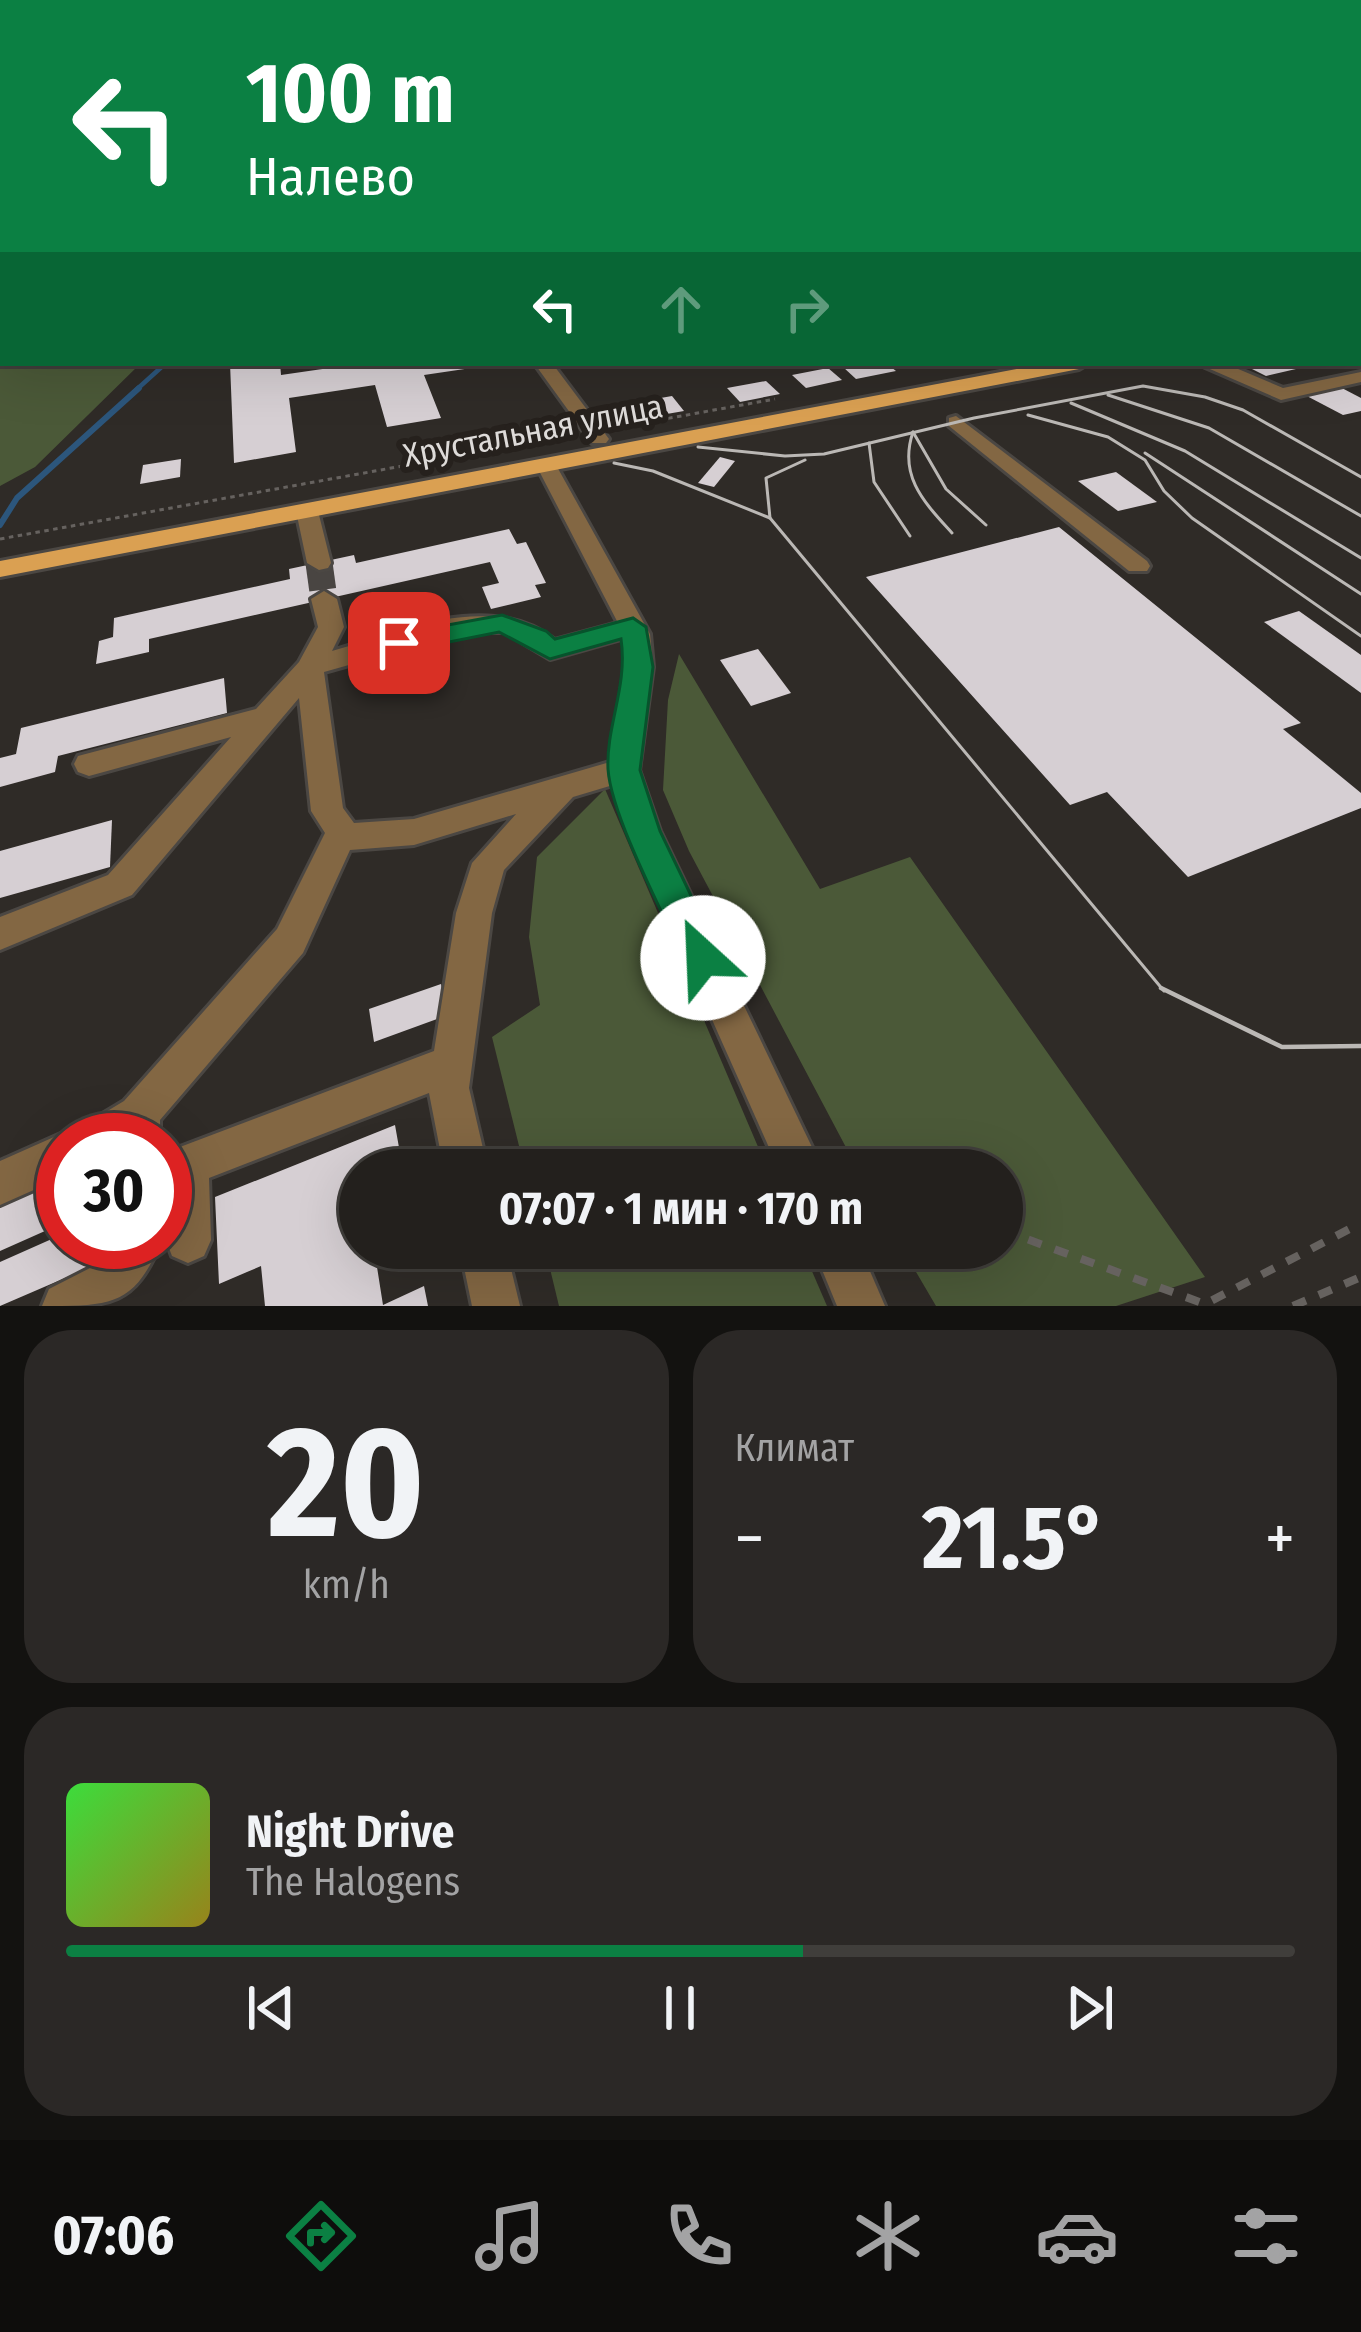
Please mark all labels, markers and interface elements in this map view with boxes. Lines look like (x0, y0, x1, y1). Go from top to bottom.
text: 100 m (246, 43, 455, 144)
icon: left (48, 48, 204, 204)
text: Налево (246, 145, 415, 209)
icon: left (522, 276, 588, 342)
icon: ahead (648, 276, 714, 342)
icon: right (774, 276, 840, 342)
street label: Хрустальная улица (400, 386, 666, 476)
pin (348, 592, 450, 694)
icon: arrive (366, 610, 432, 676)
position arrow (640, 895, 766, 1021)
speed limit sign: 30 (36, 1113, 192, 1269)
text: 07:07 · 1 мин · 170 m (499, 1182, 863, 1236)
text: 20 (268, 1390, 425, 1577)
text: Климат (735, 1425, 854, 1471)
text: 21.5° (922, 1484, 1107, 1592)
text: − (735, 1499, 764, 1578)
text: + (1265, 1499, 1295, 1578)
text: km/h (303, 1562, 390, 1608)
text: Night Drive (246, 1805, 454, 1859)
text: The Halogens (246, 1859, 460, 1905)
icon: previous (238, 1975, 304, 2041)
icon: pause (647, 1975, 713, 2041)
icon: next (1057, 1975, 1123, 2041)
icon: directions (279, 2194, 363, 2278)
icon: music (468, 2194, 552, 2278)
icon: phone (657, 2194, 741, 2278)
icon: climate (846, 2194, 930, 2278)
icon: car (1035, 2194, 1119, 2278)
icon: filters (1224, 2194, 1308, 2278)
text: 07:06 (53, 2204, 174, 2268)

